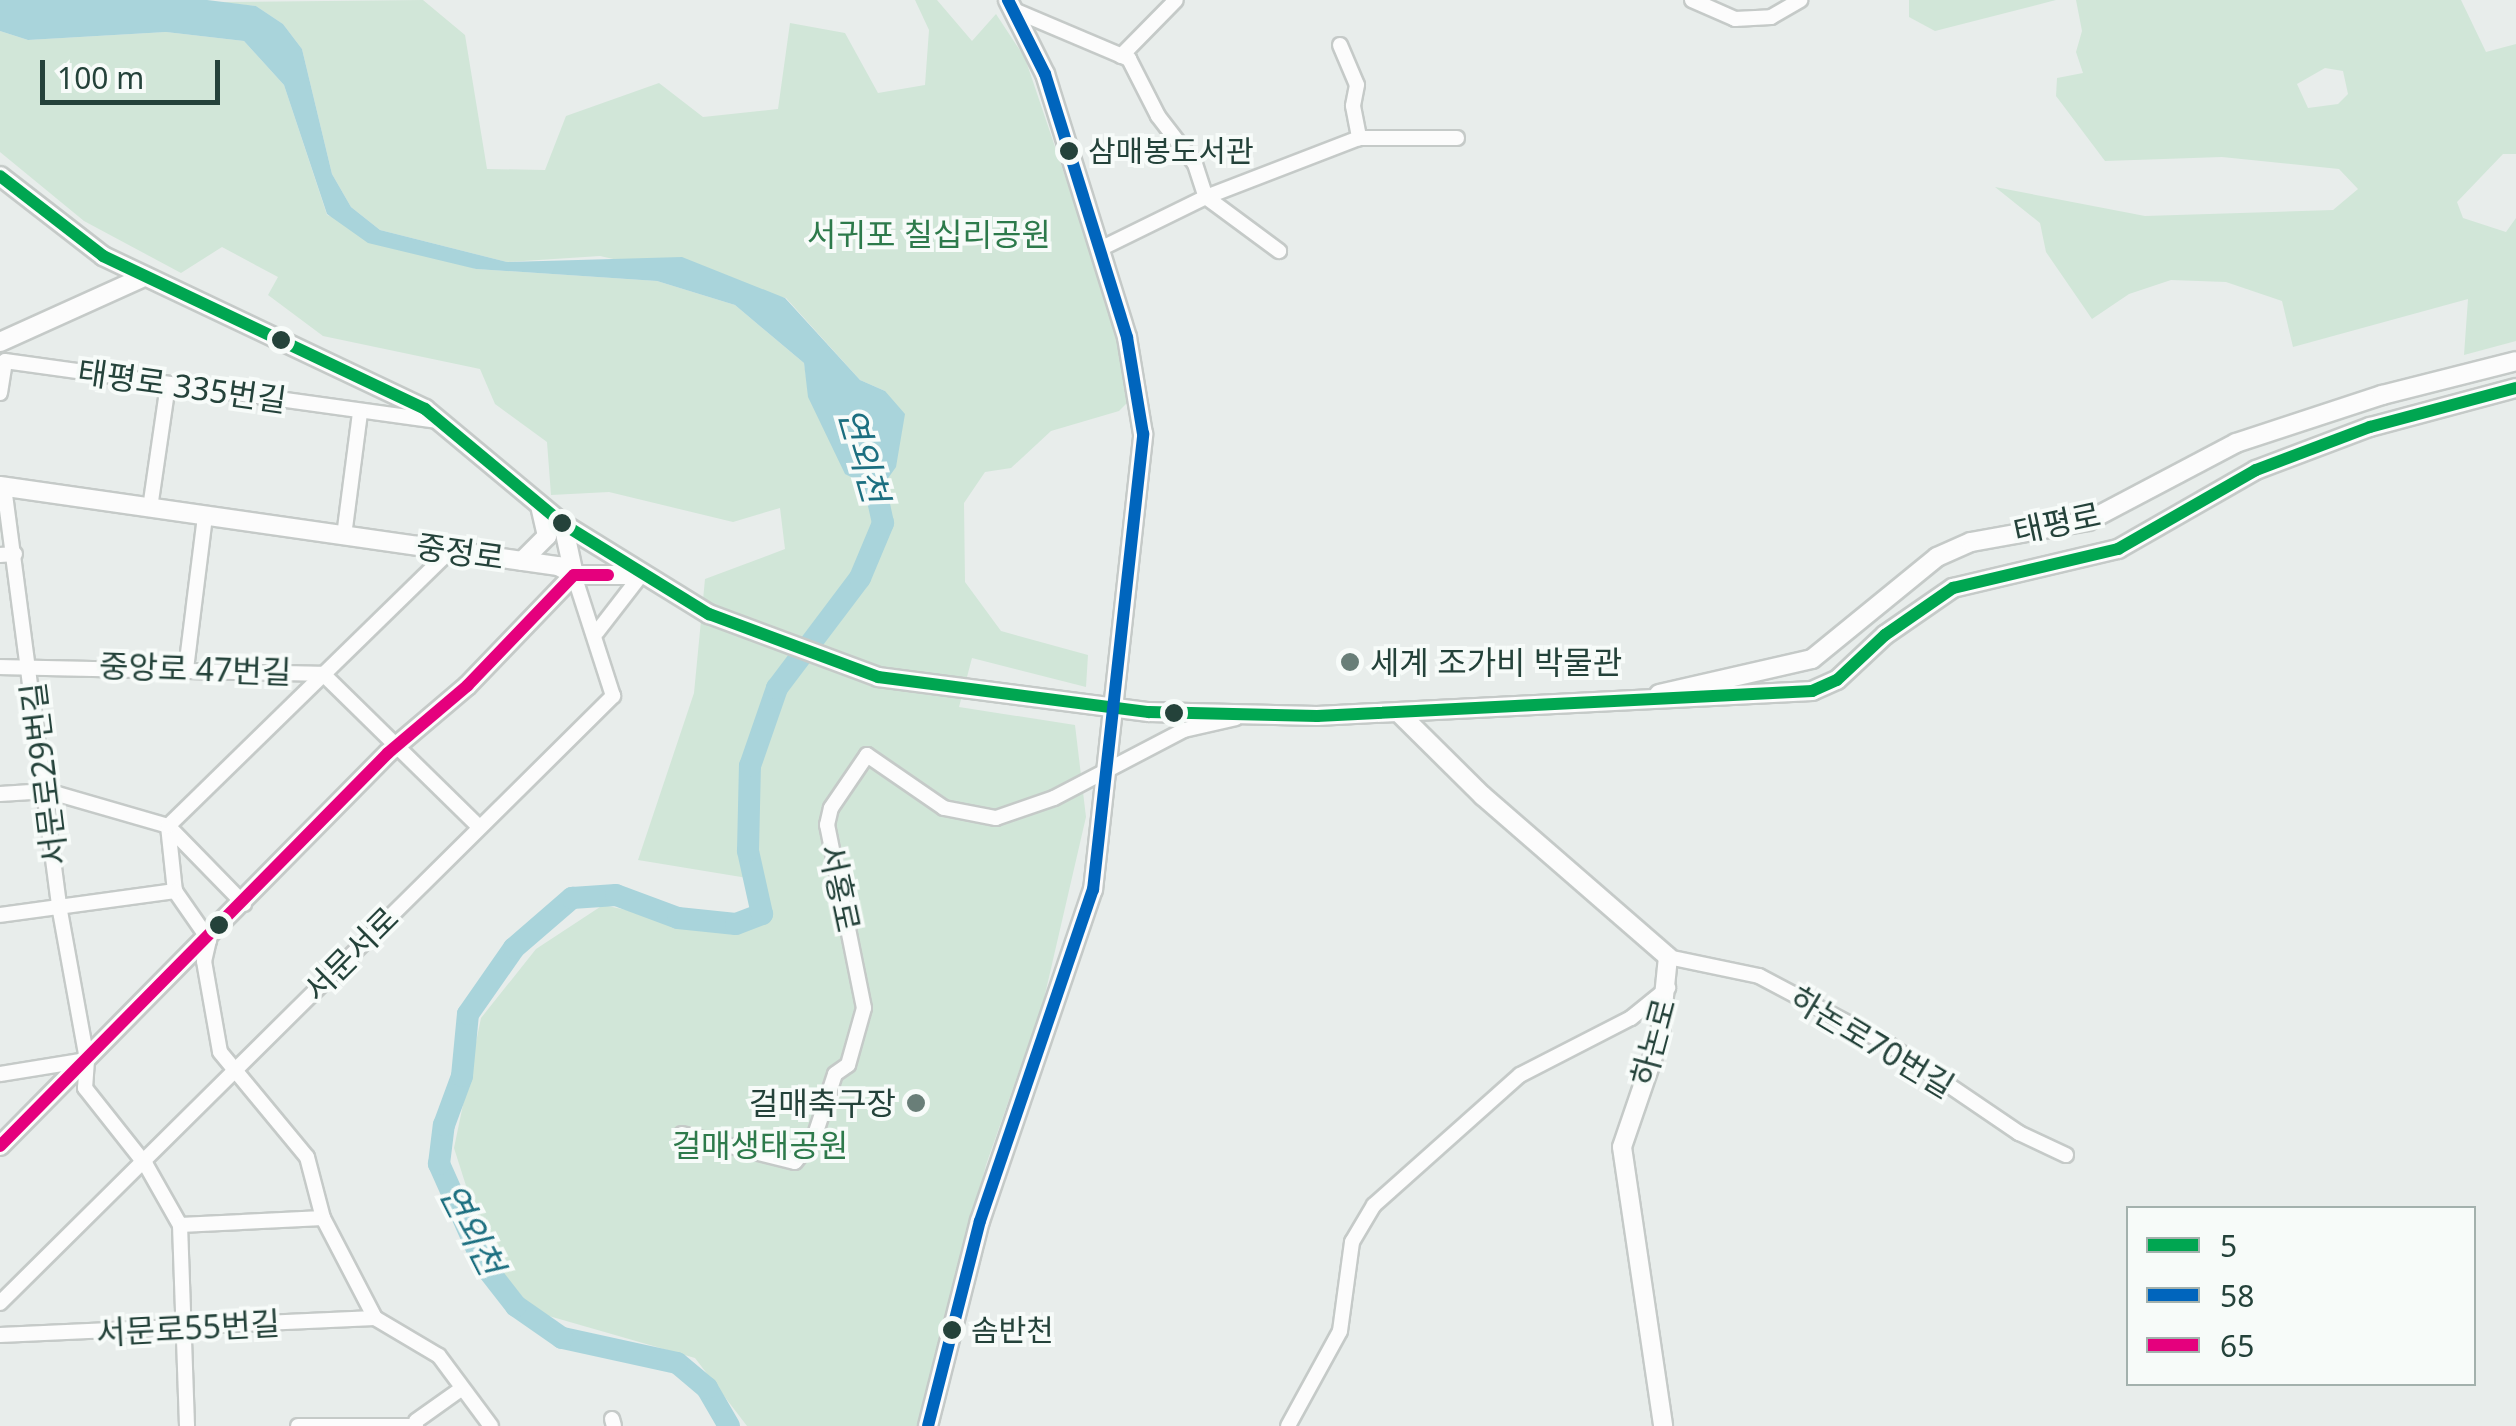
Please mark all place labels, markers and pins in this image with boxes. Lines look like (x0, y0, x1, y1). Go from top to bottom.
place label: 삼매봉도서관 (1088, 133, 1254, 169)
marker: 삼매봉도서관 (1059, 141, 1079, 161)
unlabelled marker (271, 330, 291, 350)
unlabelled marker (552, 513, 572, 533)
place label: 세계 조가비 박물관 (1370, 643, 1622, 681)
marker: 세계 조가비 박물관 (1339, 651, 1361, 673)
unlabelled marker (1164, 703, 1184, 723)
unlabelled marker (209, 915, 229, 935)
place label: 걸매축구장 (749, 1084, 896, 1122)
marker: 걸매축구장 (905, 1092, 927, 1114)
place label: 솜반천 (971, 1312, 1054, 1348)
marker: 솜반천 (942, 1320, 962, 1340)

